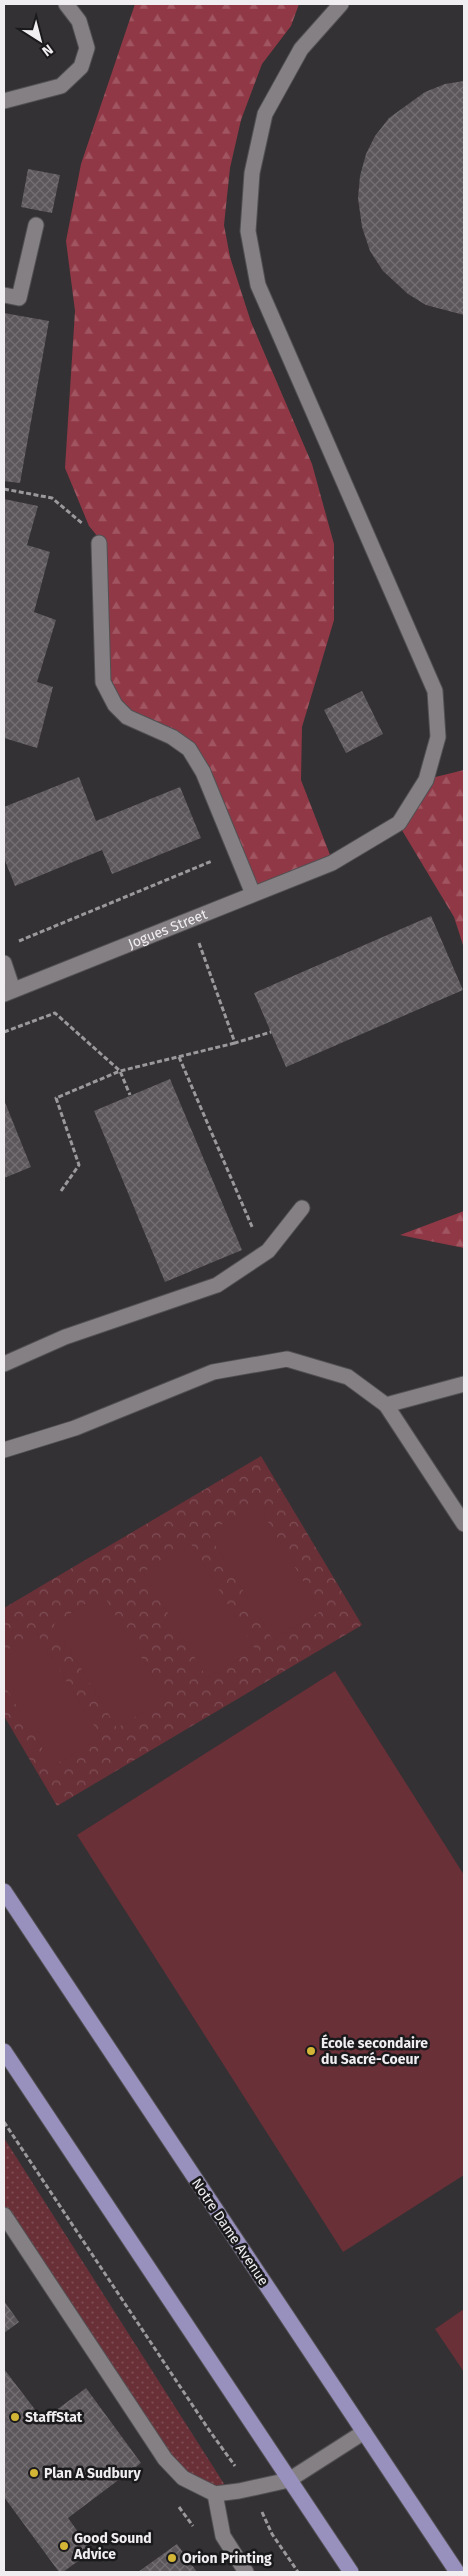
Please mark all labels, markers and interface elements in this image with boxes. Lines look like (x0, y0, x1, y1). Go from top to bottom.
north arrow (15, 15, 65, 65)
text: N (39, 41, 56, 60)
street label: Jogues Street (125, 905, 210, 952)
place label: École secondaire du Sacré-Coeur (321, 2034, 428, 2068)
marker: École secondaire du Sacré-Coeur (305, 2045, 317, 2057)
street label: Notre Dame Avenue (188, 2175, 272, 2289)
place label: StaffStat (25, 2409, 83, 2426)
marker: StaffStat (9, 2411, 21, 2423)
place label: Plan A Sudbury (44, 2465, 141, 2482)
marker: Plan A Sudbury (28, 2467, 40, 2479)
place label: Good Sound Advice (73, 2530, 152, 2563)
marker: Good Sound Advice (58, 2540, 70, 2552)
place label: Orion Printing (182, 2550, 272, 2567)
marker: Orion Printing (166, 2552, 178, 2564)

